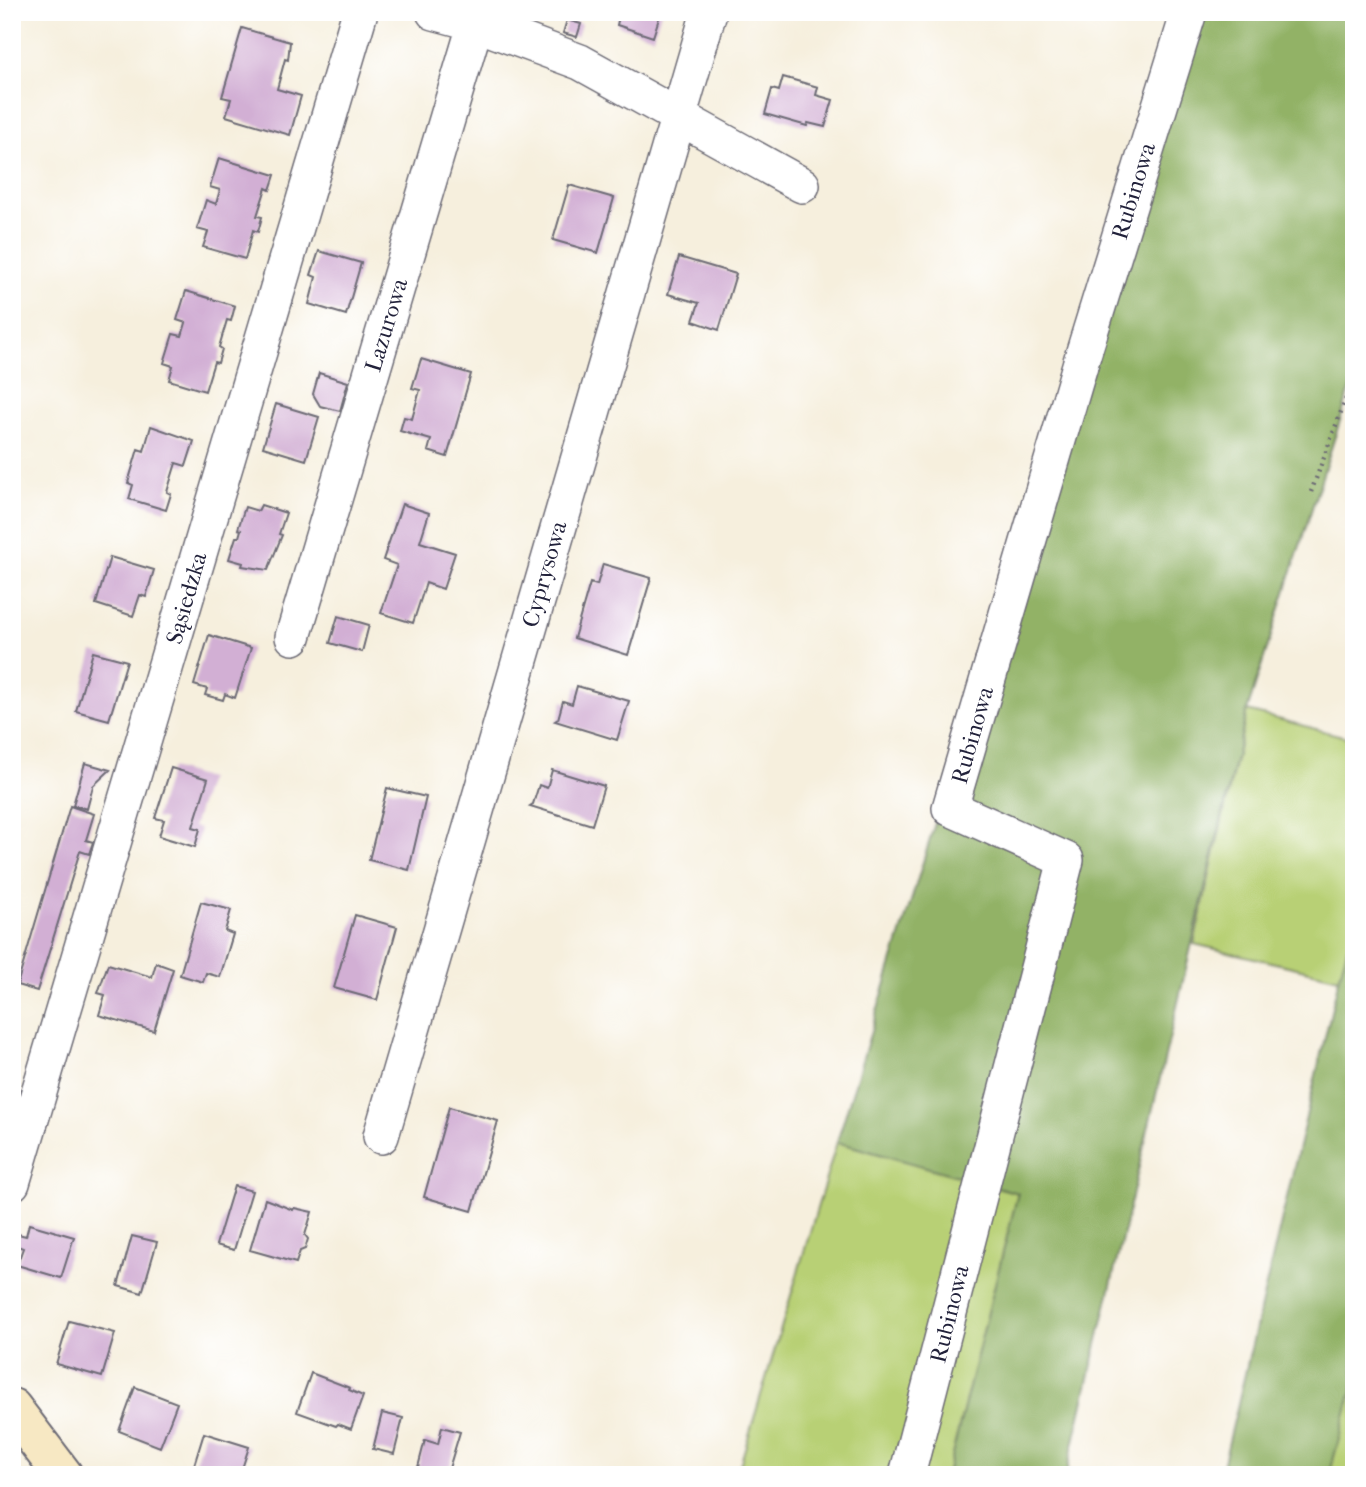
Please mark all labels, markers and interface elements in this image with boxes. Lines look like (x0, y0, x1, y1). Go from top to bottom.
street label: Rubinowa (1106, 139, 1161, 243)
street label: Lazurowa (360, 275, 414, 375)
street label: Cyprysowa (516, 518, 573, 630)
street label: Sąsiedzka (161, 549, 213, 647)
street label: Rubinowa (946, 683, 999, 787)
street label: Rubinowa (924, 1262, 975, 1366)

